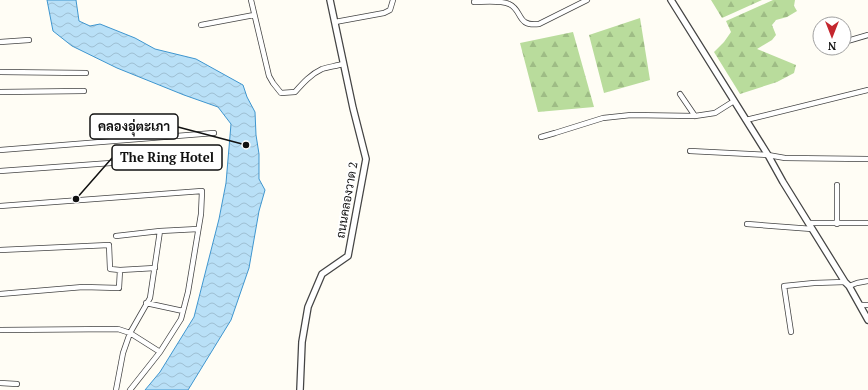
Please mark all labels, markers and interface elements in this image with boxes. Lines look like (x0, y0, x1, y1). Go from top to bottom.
north arrow (812, 16, 852, 56)
text: N (827, 39, 836, 53)
callout: คลองอุ่ตะเภา (90, 114, 178, 139)
text: คลองอุ่ตะเภา (98, 117, 170, 137)
callout: The Ring Hotel (112, 145, 222, 170)
text: The Ring Hotel (120, 148, 214, 166)
street label: ถนนคลองวาด 2 (332, 161, 361, 239)

